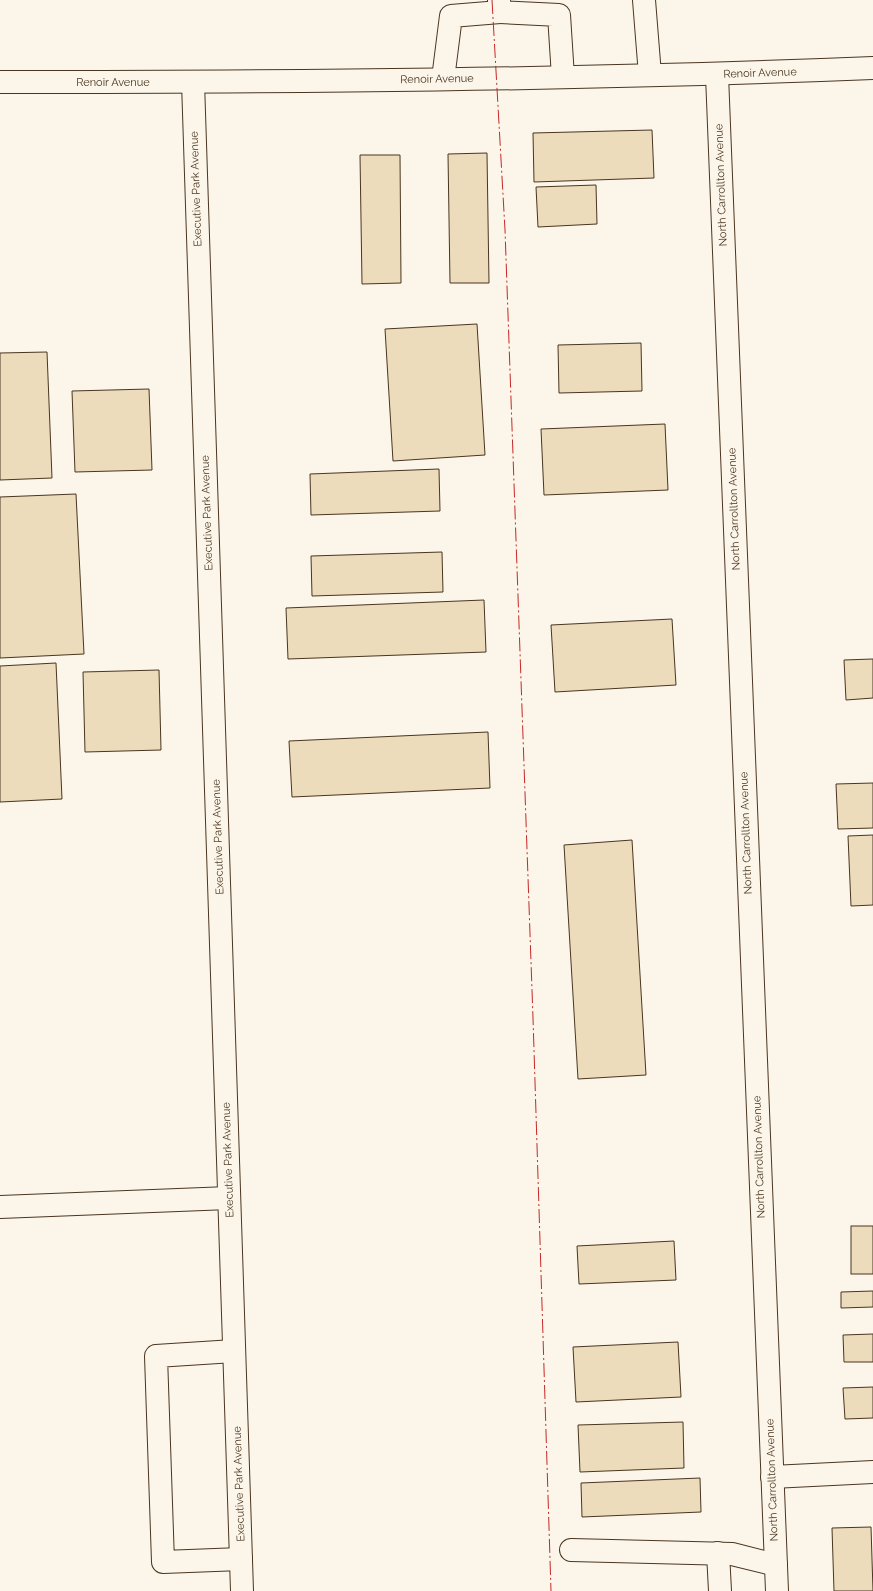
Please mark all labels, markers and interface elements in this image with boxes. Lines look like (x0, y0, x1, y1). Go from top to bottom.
street label: Renoir Avenue (723, 65, 797, 81)
street label: Renoir Avenue (400, 72, 474, 86)
street label: Renoir Avenue (76, 76, 150, 89)
street label: North Carrollton Avenue (712, 123, 730, 247)
street label: Executive Park Avenue (187, 130, 205, 247)
street label: North Carrollton Avenue (725, 447, 743, 571)
street label: Executive Park Avenue (198, 454, 216, 571)
street label: North Carrollton Avenue (737, 771, 755, 895)
street label: Executive Park Avenue (209, 778, 227, 895)
street label: North Carrollton Avenue (750, 1095, 768, 1219)
street label: Executive Park Avenue (219, 1101, 237, 1218)
street label: North Carrollton Avenue (763, 1418, 781, 1542)
street label: Executive Park Avenue (230, 1425, 248, 1542)

